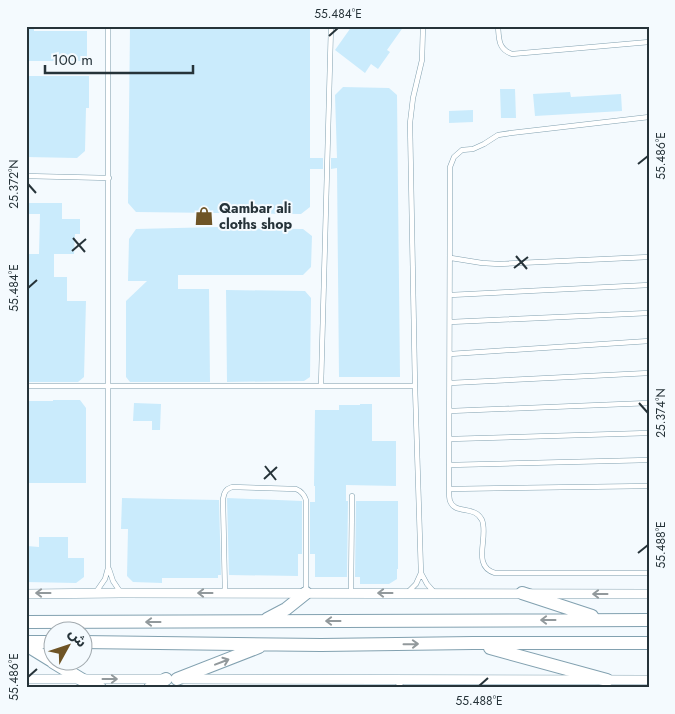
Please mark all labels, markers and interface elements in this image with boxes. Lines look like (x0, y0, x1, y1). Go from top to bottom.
text: 55.484°E (314, 5, 362, 23)
scale bar (45, 42, 192, 74)
text: 100 m (52, 49, 93, 71)
text: 55.486°E (652, 132, 670, 180)
text: 25.372°N (5, 159, 23, 209)
place label: Qambar ali cloths shop (219, 198, 293, 234)
shop icon: Qambar ali cloths shop (193, 205, 215, 227)
text: 55.484°E (5, 264, 23, 312)
text: 25.374°N (652, 388, 670, 438)
text: 55.488°E (652, 521, 670, 569)
one-way arrow (35, 588, 51, 598)
one-way arrow (197, 588, 214, 598)
one-way arrow (377, 588, 394, 598)
one-way arrow (592, 589, 608, 599)
one-way arrow (540, 615, 556, 625)
one-way arrow (325, 616, 341, 626)
one-way arrow (145, 617, 161, 626)
north arrow (42, 622, 92, 672)
text: ش (64, 624, 92, 651)
one-way arrow (402, 639, 419, 649)
text: 55.486°E (5, 653, 23, 701)
one-way arrow (214, 656, 229, 666)
one-way arrow (102, 674, 118, 684)
text: 55.488°E (455, 692, 503, 710)

